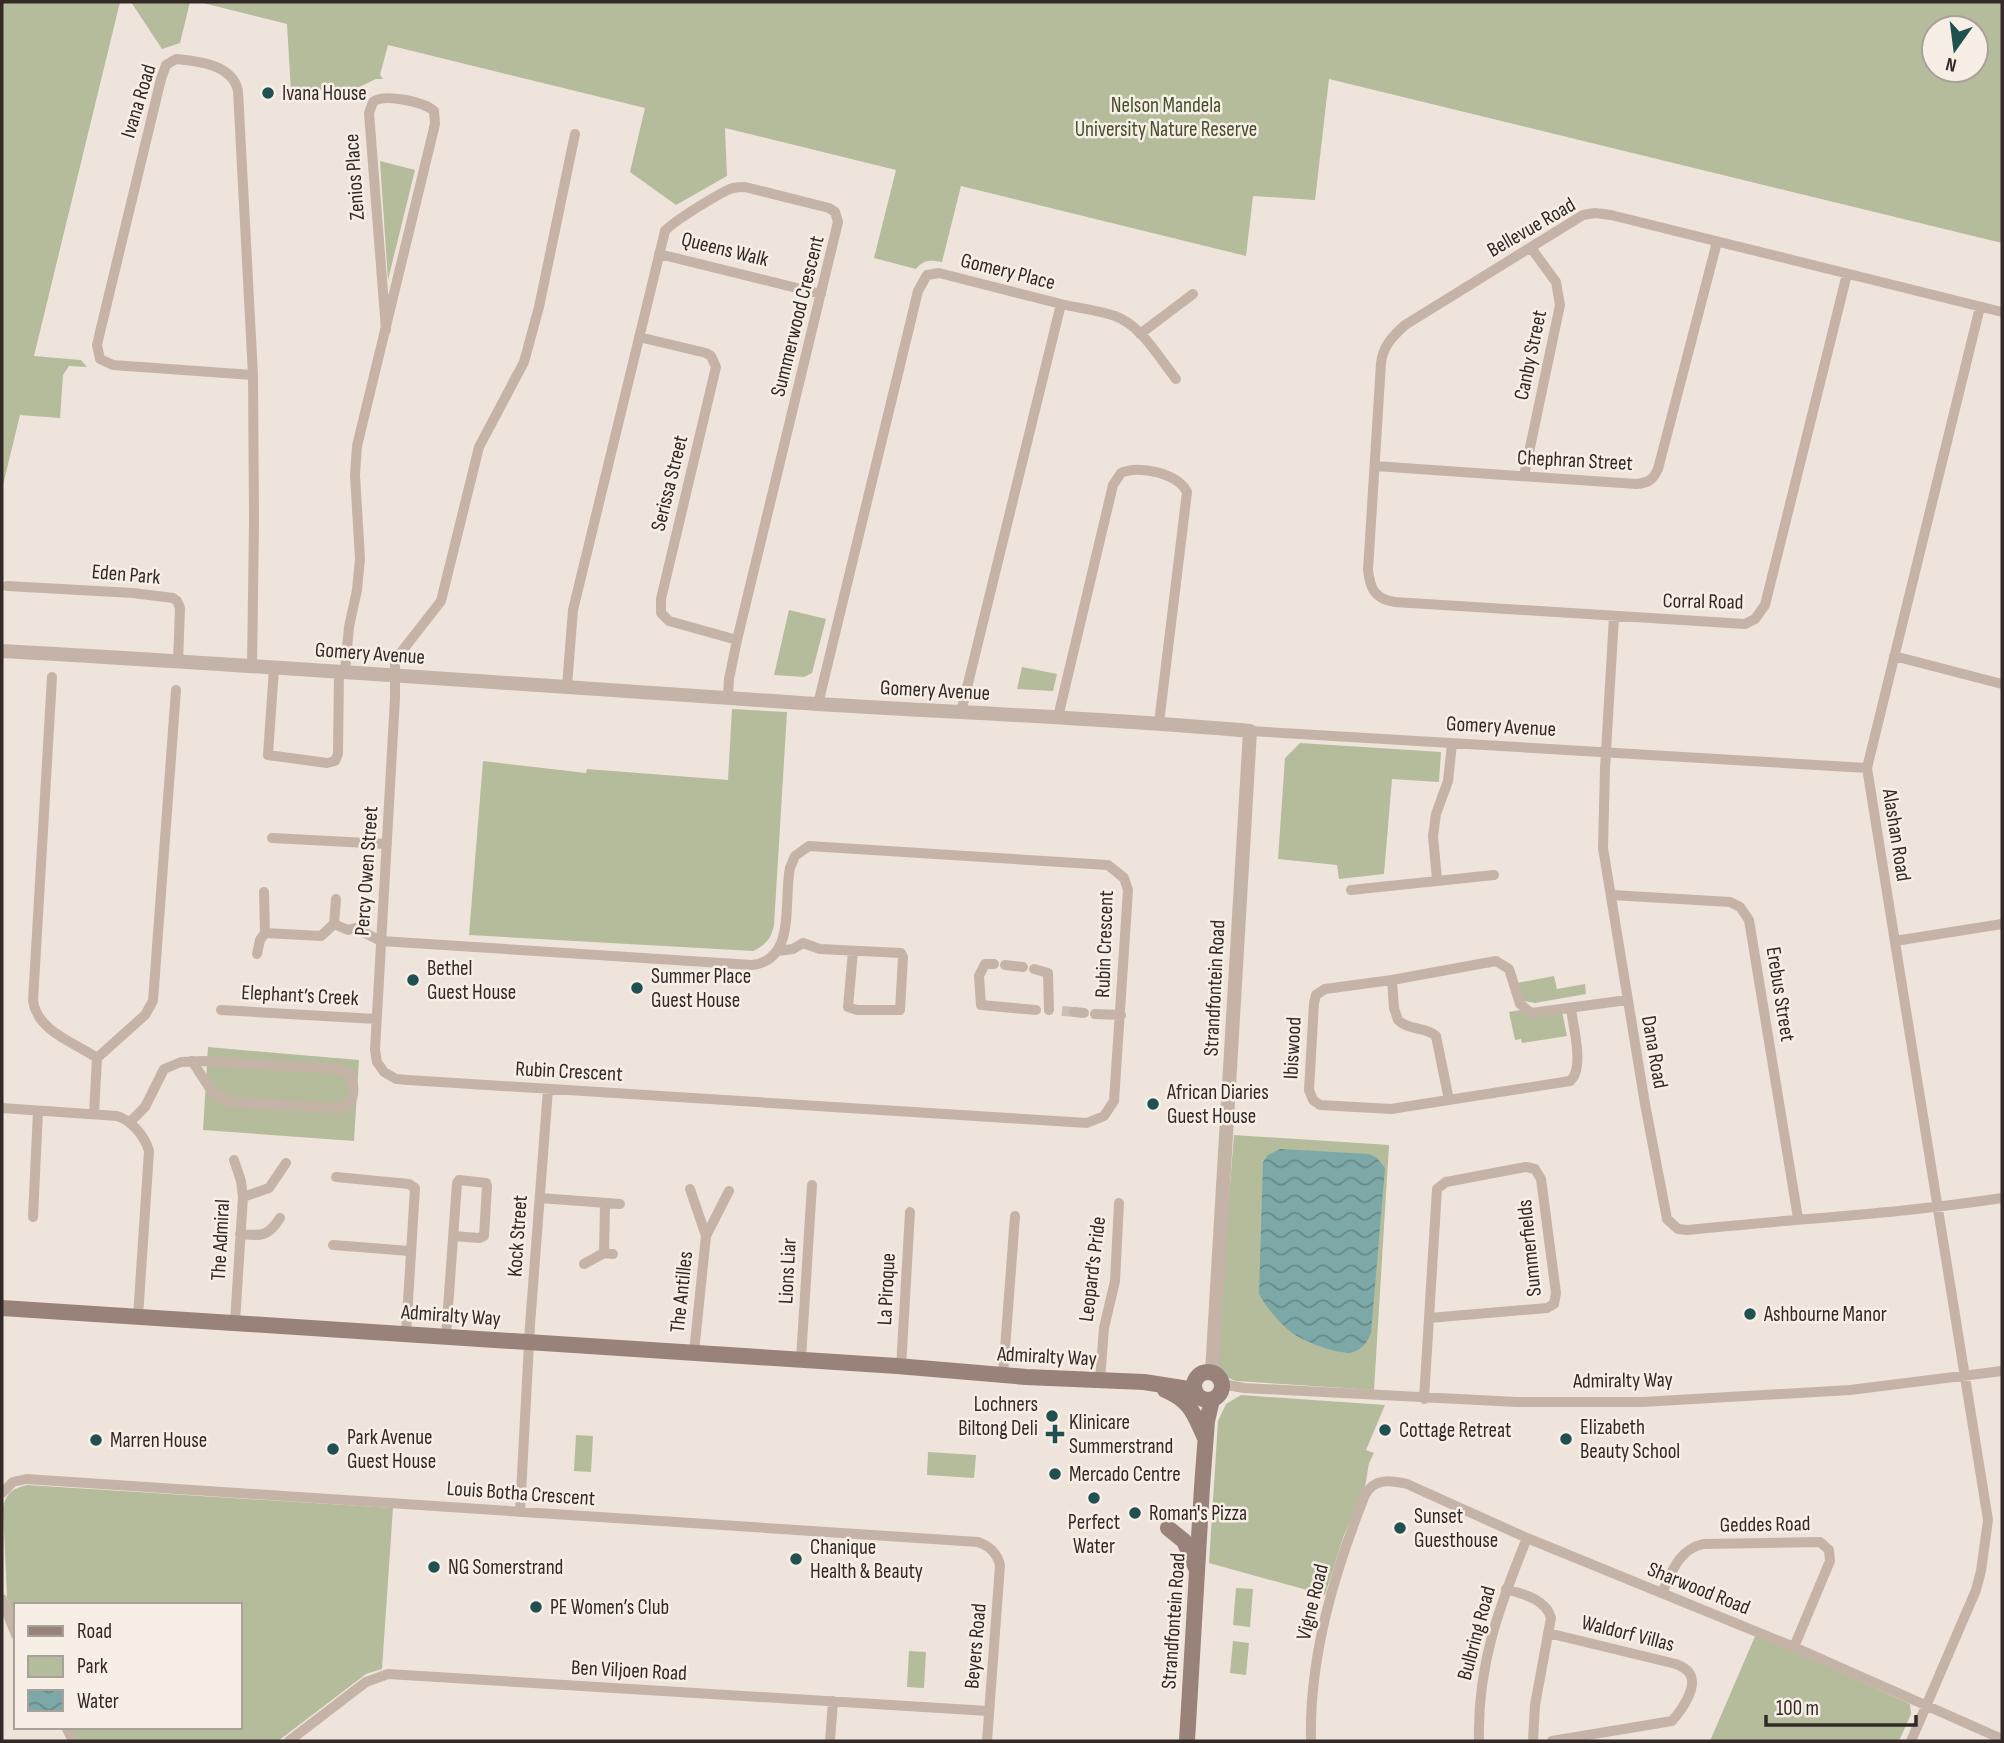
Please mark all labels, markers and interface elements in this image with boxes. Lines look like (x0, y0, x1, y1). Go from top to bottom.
north arrow (1920, 14, 1990, 84)
text: N (1944, 52, 1959, 76)
street label: Ivana Road (115, 61, 161, 141)
place label: Ivana House (282, 81, 367, 106)
marker: Ivana House (260, 85, 276, 101)
park label: Nelson Mandela University Nature Reserve (1075, 93, 1257, 142)
street label: Zenios Place (339, 133, 370, 221)
street label: Bellevue Road (1483, 192, 1580, 263)
street label: Queens Walk (679, 227, 771, 272)
street label: Summerwood Crescent (765, 233, 830, 399)
street label: Gomery Place (958, 248, 1058, 295)
street label: Canby Street (1509, 308, 1552, 402)
street label: Serissa Street (646, 433, 693, 534)
street label: Chephran Street (1517, 445, 1633, 476)
street label: Eden Park (91, 559, 161, 590)
street label: Corral Road (1662, 588, 1744, 615)
street label: Gomery Avenue (314, 637, 426, 670)
street label: Gomery Avenue (879, 675, 991, 706)
street label: Gomery Avenue (1445, 711, 1557, 742)
street label: Alashan Road (1877, 786, 1916, 883)
street label: Percy Owen Street (350, 805, 383, 937)
street label: Rubin Crescent (1090, 890, 1119, 998)
street label: Strandfontein Road (1198, 919, 1231, 1057)
street label: Erebus Street (1761, 945, 1800, 1043)
place label: Bethel Guest House (427, 956, 516, 1005)
place label: Summer Place Guest House (651, 964, 751, 1013)
marker: Bethel Guest House (405, 972, 421, 988)
street label: Elephant’s Creek (241, 980, 359, 1011)
marker: Summer Place Guest House (629, 980, 645, 996)
street label: Dana Road (1636, 1014, 1673, 1091)
street label: Ibiswood (1278, 1016, 1307, 1080)
street label: Rubin Crescent (515, 1056, 623, 1087)
place label: African Diaries Guest House (1166, 1080, 1269, 1129)
marker: African Diaries Guest House (1145, 1096, 1161, 1112)
street label: Kock Street (502, 1194, 533, 1278)
street label: Summerfields (1512, 1198, 1547, 1298)
street label: The Admiral (206, 1199, 235, 1281)
street label: Leopard’s Pride (1074, 1215, 1111, 1323)
street label: Lions Liar (773, 1237, 802, 1305)
street label: The Antilles (665, 1250, 698, 1334)
street label: La Piroque (872, 1252, 901, 1326)
street label: Admiralty Way (399, 1299, 501, 1331)
place label: Ashbourne Manor (1763, 1302, 1887, 1327)
marker: Ashbourne Manor (1742, 1306, 1758, 1322)
street label: Admiralty Way (996, 1341, 1097, 1372)
street label: Admiralty Way (1572, 1367, 1673, 1394)
place label: Lochners Biltong Deli (958, 1392, 1038, 1441)
marker: Lochners Biltong Deli (1044, 1408, 1060, 1424)
place label: Klinicare Summerstrand (1069, 1410, 1173, 1459)
place label: Elizabeth Beauty School (1580, 1415, 1680, 1464)
place label: Cottage Retreat (1399, 1418, 1511, 1443)
marker: Cottage Retreat (1377, 1422, 1393, 1438)
place label: Park Avenue Guest House (347, 1425, 436, 1474)
marker: Klinicare Summerstrand (1047, 1426, 1063, 1442)
place label: Marren House (110, 1428, 207, 1453)
marker: Elizabeth Beauty School (1558, 1431, 1574, 1447)
marker: Marren House (88, 1432, 104, 1448)
marker: Park Avenue Guest House (325, 1441, 341, 1457)
place label: Mercado Centre (1069, 1462, 1181, 1487)
marker: Mercado Centre (1047, 1466, 1063, 1482)
street label: Louis Botha Crescent (446, 1476, 596, 1511)
marker: Perfect Water (1086, 1490, 1102, 1506)
place label: Roman's Pizza (1149, 1501, 1247, 1526)
place label: Sunset Guesthouse (1414, 1504, 1498, 1553)
marker: Roman's Pizza (1127, 1505, 1143, 1521)
place label: Perfect Water (1068, 1510, 1120, 1559)
street label: Geddes Road (1719, 1511, 1811, 1538)
marker: Sunset Guesthouse (1392, 1520, 1408, 1536)
place label: Chanique Health & Beauty (810, 1535, 923, 1584)
marker: Chanique Health & Beauty (788, 1551, 804, 1567)
street label: Strandfontein Road (1156, 1552, 1191, 1690)
place label: NG Somerstrand (448, 1555, 563, 1580)
street label: Sharwood Road (1644, 1557, 1754, 1620)
marker: NG Somerstrand (426, 1559, 442, 1575)
street label: Vigne Road (1291, 1561, 1334, 1643)
street label: Bulbring Road (1452, 1583, 1501, 1683)
place label: PE Women’s Club (550, 1595, 669, 1620)
marker: PE Women’s Club (528, 1599, 544, 1615)
street label: Beyers Road (959, 1602, 992, 1690)
legend (14, 1603, 242, 1729)
street label: Waldorf Villas (1579, 1610, 1677, 1657)
text: Road (77, 1619, 112, 1644)
text: Park (77, 1654, 108, 1679)
street label: Ben Viljoen Road (570, 1655, 688, 1686)
scale bar (1766, 1684, 1916, 1728)
text: Water (77, 1689, 119, 1714)
text: 100 m (1776, 1696, 1819, 1721)

